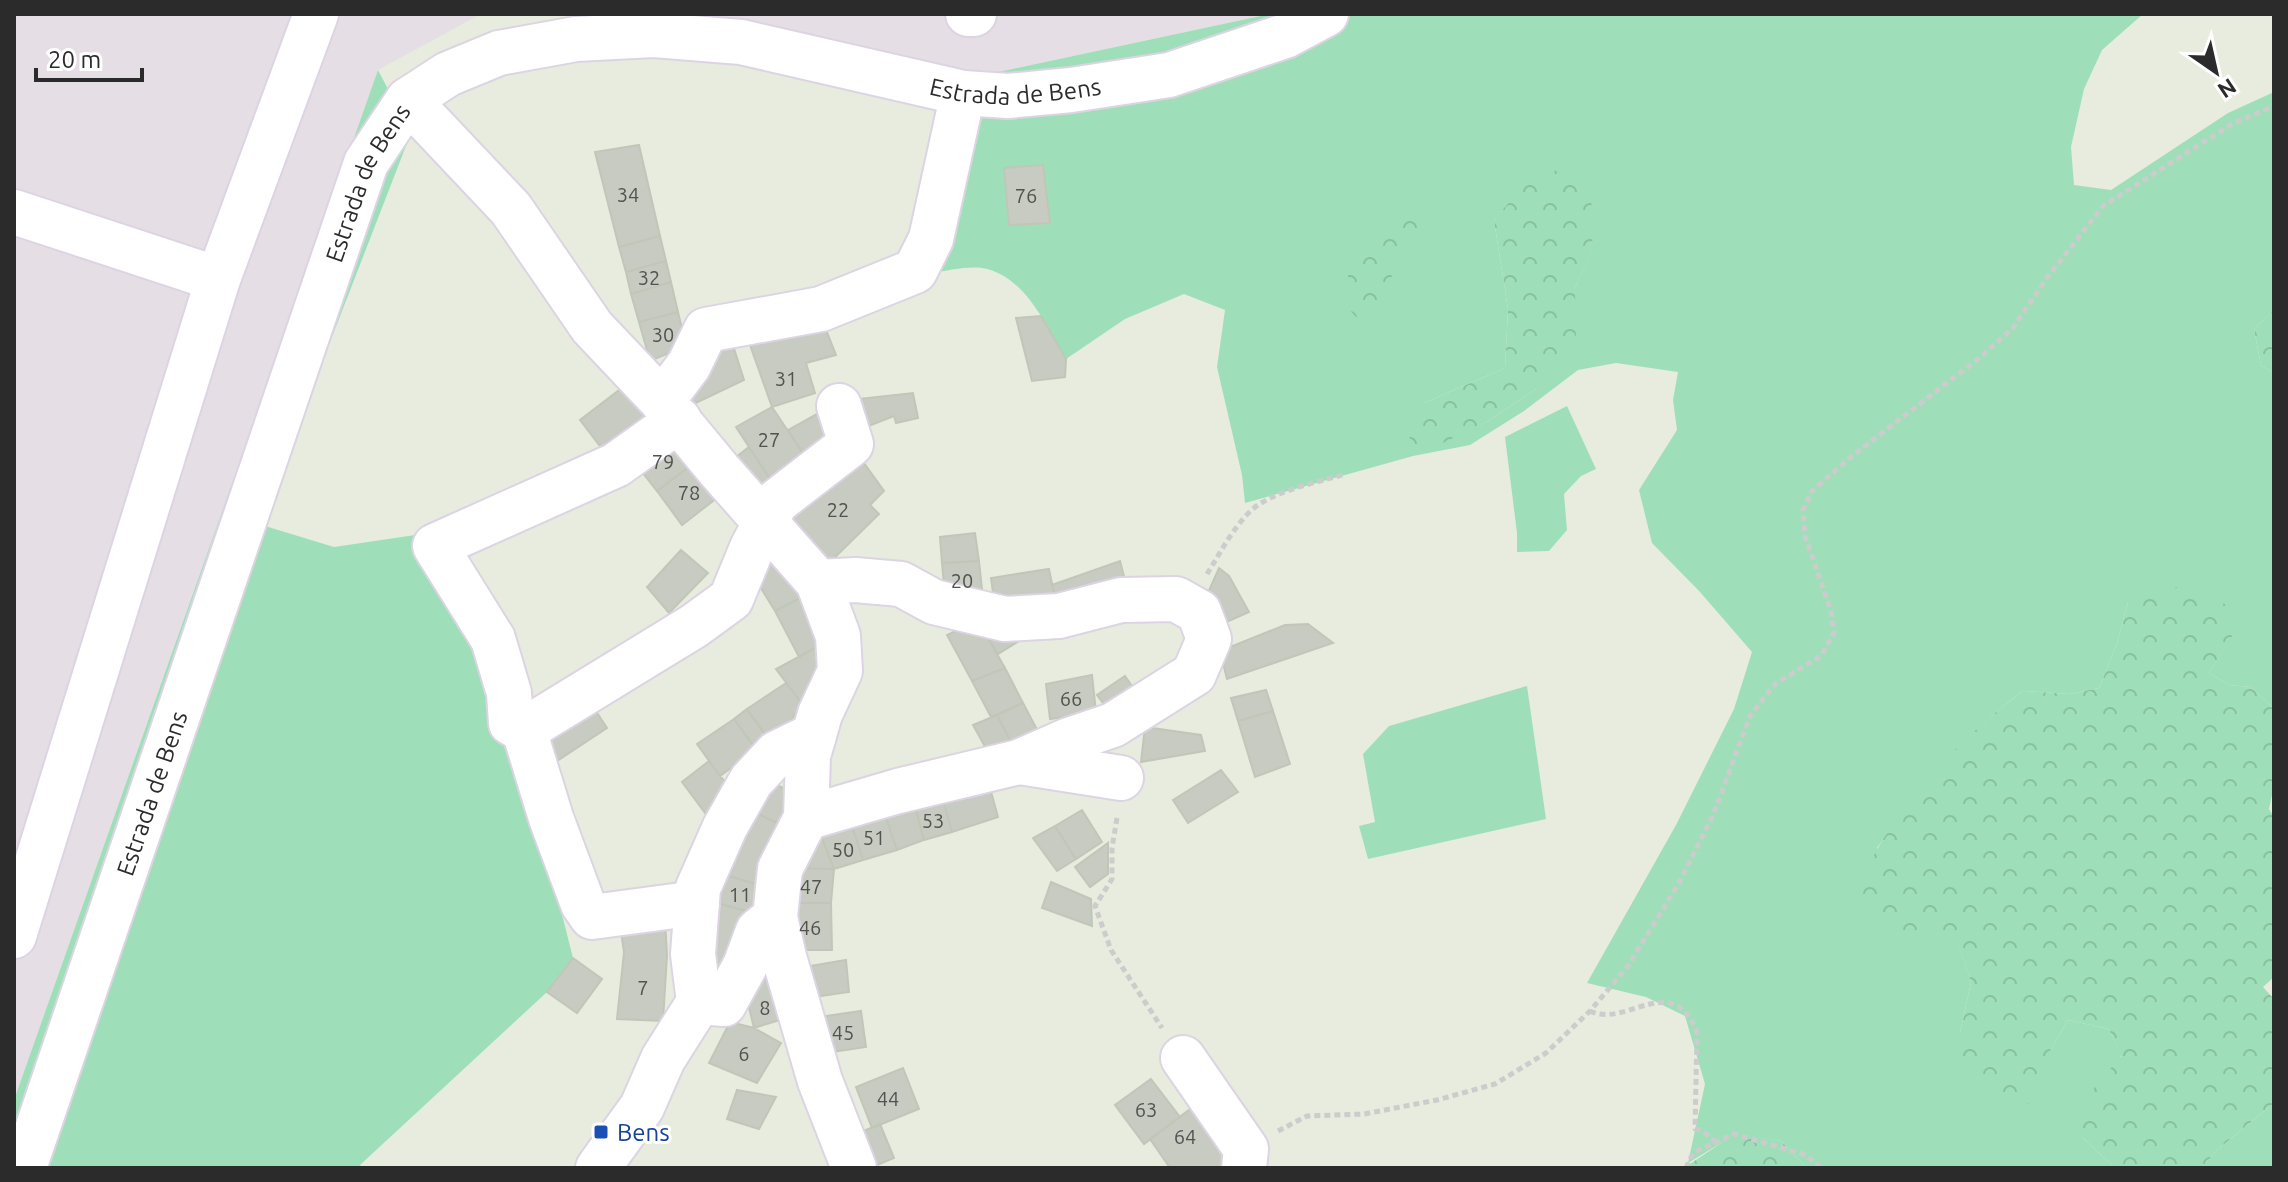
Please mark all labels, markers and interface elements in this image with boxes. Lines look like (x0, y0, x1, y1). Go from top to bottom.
scale bar (36, 32, 142, 82)
north arrow (2176, 32, 2256, 112)
text: 20 m (48, 46, 101, 73)
street label: Estrada de Bens (927, 72, 1103, 110)
text: N (2214, 74, 2241, 104)
street label: Estrada de Bens (320, 99, 415, 265)
house number: 34 (617, 183, 639, 206)
house number: 76 (1015, 184, 1037, 207)
house number: 32 (638, 266, 660, 289)
house number: 30 (652, 323, 674, 346)
house number: 31 (775, 367, 797, 390)
house number: 27 (758, 428, 780, 451)
house number: 79 (652, 450, 674, 473)
house number: 78 (678, 481, 700, 504)
house number: 22 (827, 498, 849, 521)
house number: 20 (951, 569, 973, 592)
house number: 66 (1060, 687, 1082, 710)
street label: Estrada de Bens (111, 707, 192, 879)
house number: 53 (922, 809, 944, 832)
house number: 51 (863, 826, 885, 849)
house number: 50 (832, 838, 854, 861)
house number: 47 (800, 875, 822, 898)
house number: 11 (729, 883, 751, 906)
house number: 46 (799, 916, 821, 939)
house number: 7 (637, 976, 649, 999)
house number: 8 (759, 996, 771, 1019)
house number: 45 (832, 1021, 854, 1044)
house number: 6 (738, 1042, 750, 1065)
house number: 44 (877, 1087, 899, 1110)
house number: 63 (1135, 1098, 1157, 1121)
place label: Bens (617, 1119, 670, 1146)
marker: Bens (592, 1123, 610, 1141)
house number: 64 (1174, 1125, 1196, 1148)

